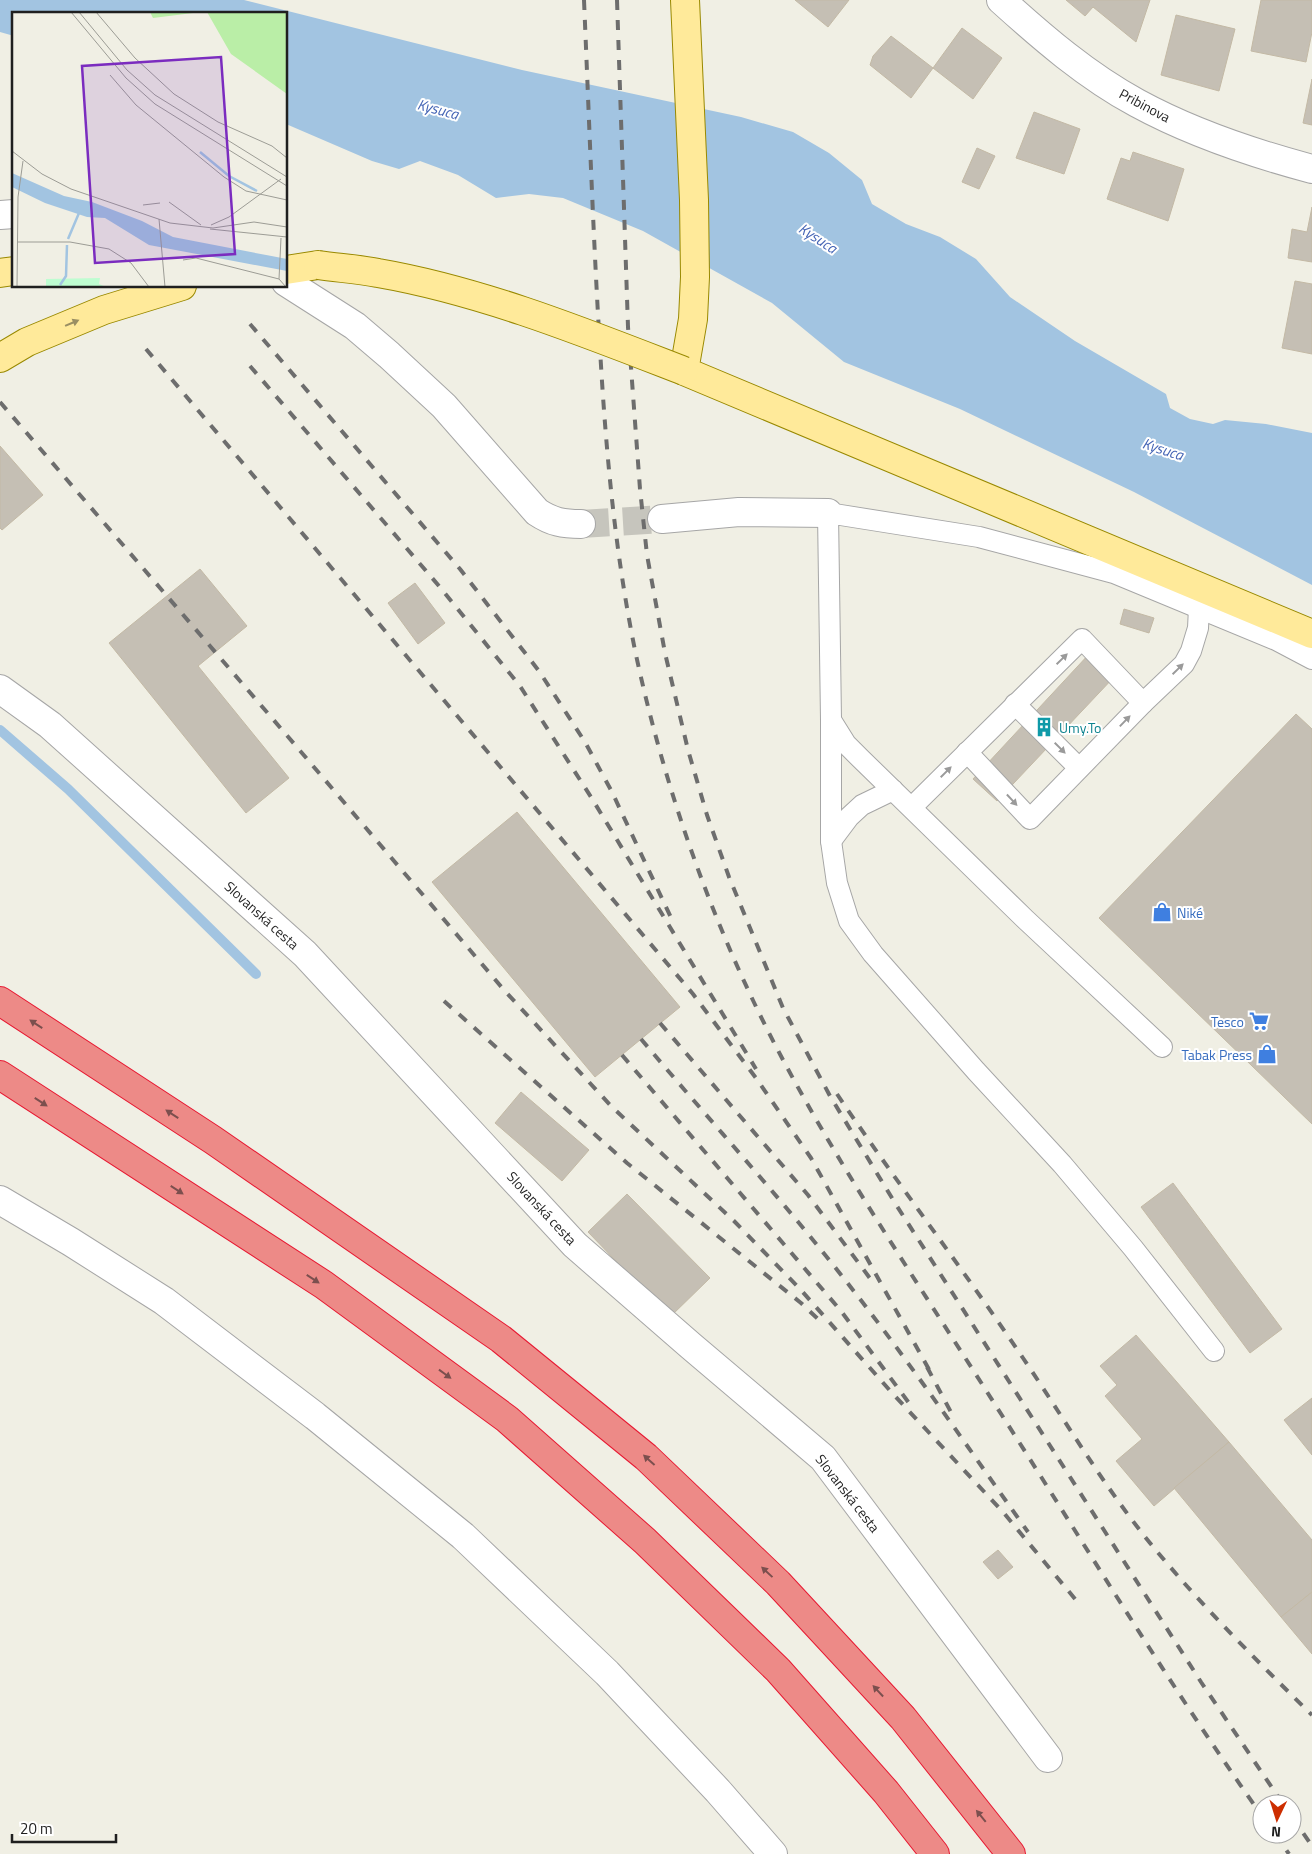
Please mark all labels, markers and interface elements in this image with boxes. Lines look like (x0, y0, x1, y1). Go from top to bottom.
inset map (12, 12, 288, 288)
street label: Pribinova (1116, 83, 1174, 127)
water label: Kysuca (415, 92, 463, 126)
water label: Kysuca (794, 217, 843, 260)
one-way arrow (65, 319, 79, 327)
water label: Kysuca (1140, 432, 1188, 467)
one-way arrow (1056, 653, 1068, 665)
one-way arrow (1172, 663, 1184, 675)
one-way arrow (1119, 715, 1131, 727)
building icon: Umy.To (1033, 716, 1055, 738)
place label: Umy.To (1059, 717, 1102, 738)
one-way arrow (1054, 742, 1066, 754)
one-way arrow (940, 767, 952, 779)
one-way arrow (1006, 794, 1018, 806)
street label: Slovanská cesta (220, 876, 304, 954)
shop icon: Niké (1151, 901, 1173, 923)
place label: Niké (1177, 902, 1203, 923)
supermarket icon: Tesco (1248, 1010, 1270, 1032)
place label: Tesco (1211, 1011, 1244, 1032)
one-way arrow (29, 1020, 42, 1029)
shop icon: Tabak Press (1256, 1043, 1278, 1065)
place label: Tabak Press (1182, 1044, 1252, 1065)
one-way arrow (34, 1097, 48, 1106)
one-way arrow (165, 1109, 178, 1118)
street label: Slovanská cesta (502, 1166, 582, 1250)
one-way arrow (170, 1185, 184, 1195)
one-way arrow (307, 1274, 320, 1283)
one-way arrow (438, 1369, 452, 1379)
street label: Slovanská cesta (811, 1449, 885, 1537)
one-way arrow (643, 1454, 655, 1466)
one-way arrow (761, 1566, 773, 1578)
one-way arrow (872, 1685, 884, 1697)
north arrow (1252, 1794, 1302, 1844)
one-way arrow (976, 1810, 987, 1823)
scale bar (12, 1812, 116, 1844)
text: 20 m (20, 1817, 53, 1840)
text: N (1270, 1822, 1282, 1843)

